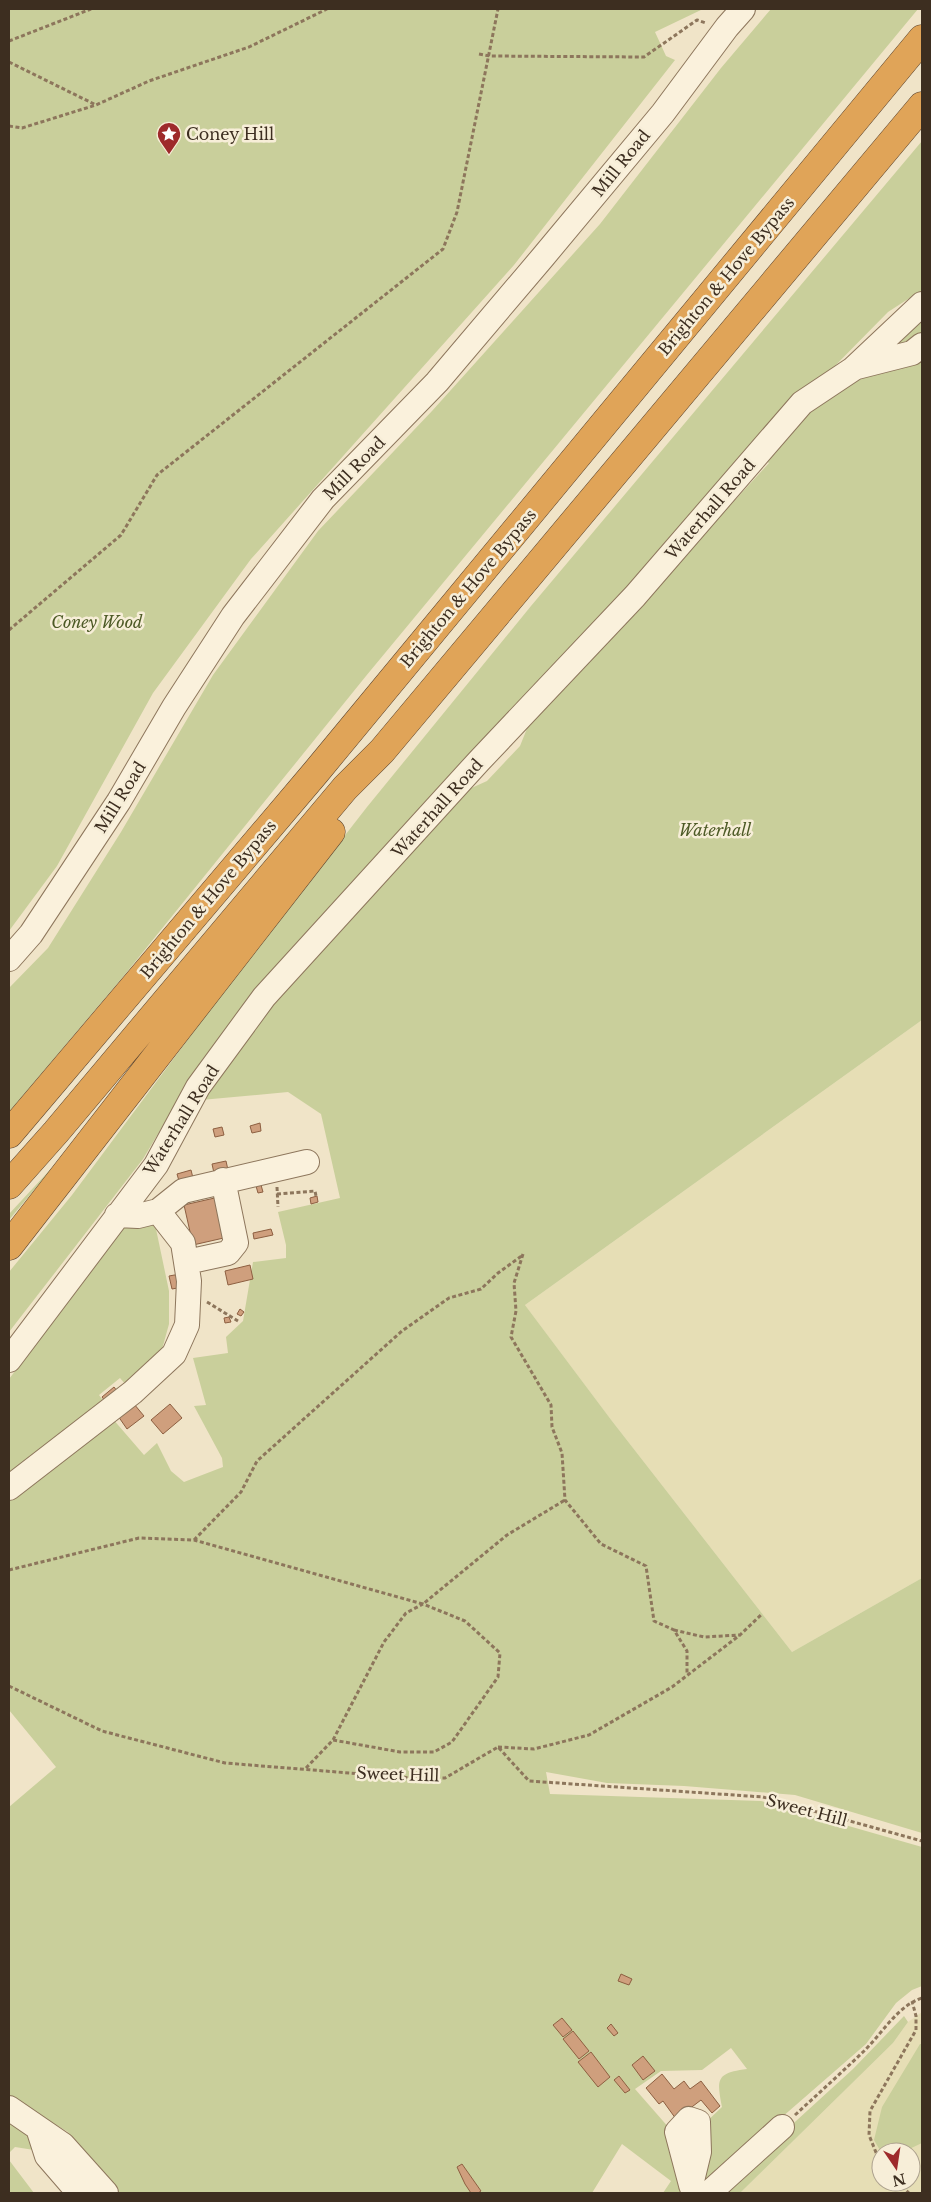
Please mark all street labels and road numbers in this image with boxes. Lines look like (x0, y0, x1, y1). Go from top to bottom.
street label: Mill Road (588, 125, 654, 201)
street label: Brighton & Hove Bypass (654, 193, 798, 359)
street label: Mill Road (319, 432, 389, 504)
street label: Waterhall Road (660, 455, 759, 564)
street label: Brighton & Hove Bypass (396, 505, 540, 671)
street label: Waterhall Road (387, 754, 487, 862)
street label: Mill Road (90, 757, 150, 836)
street label: Brighton & Hove Bypass (136, 816, 280, 982)
street label: Waterhall Road (138, 1061, 223, 1180)
street label: Sweet Hill (356, 1763, 440, 1785)
street label: Sweet Hill (764, 1790, 850, 1830)

